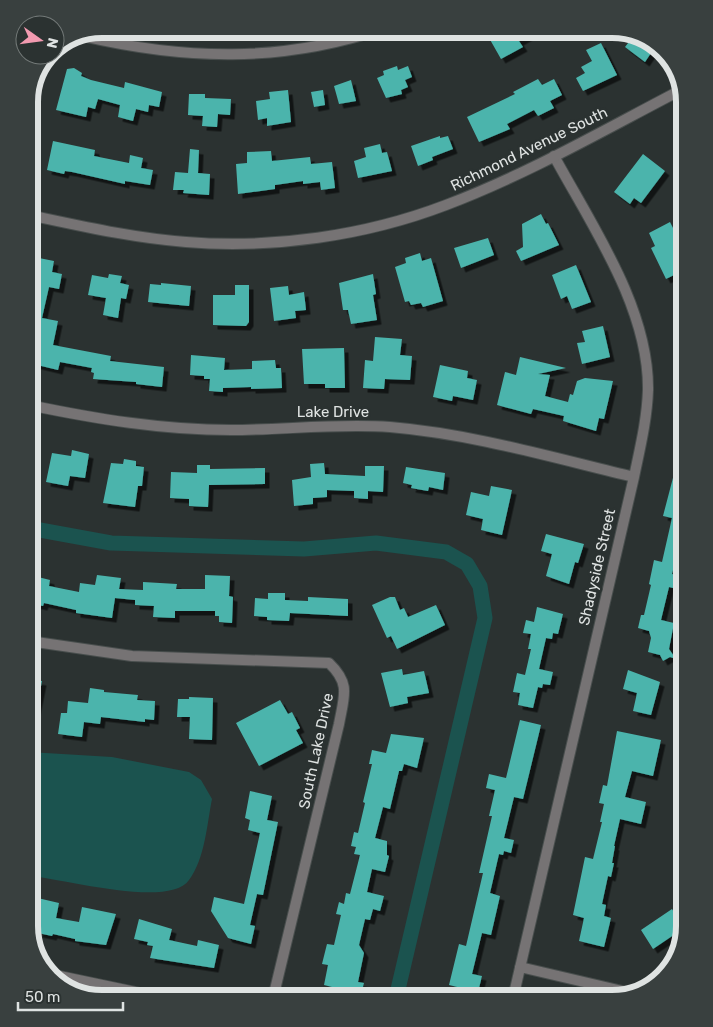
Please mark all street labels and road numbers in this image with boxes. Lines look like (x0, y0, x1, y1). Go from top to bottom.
street label: Richmond Avenue South (448, 103, 610, 195)
street label: Lake Drive (297, 403, 369, 421)
street label: Shadyside Street (575, 507, 619, 627)
street label: South Lake Drive (295, 691, 337, 811)

